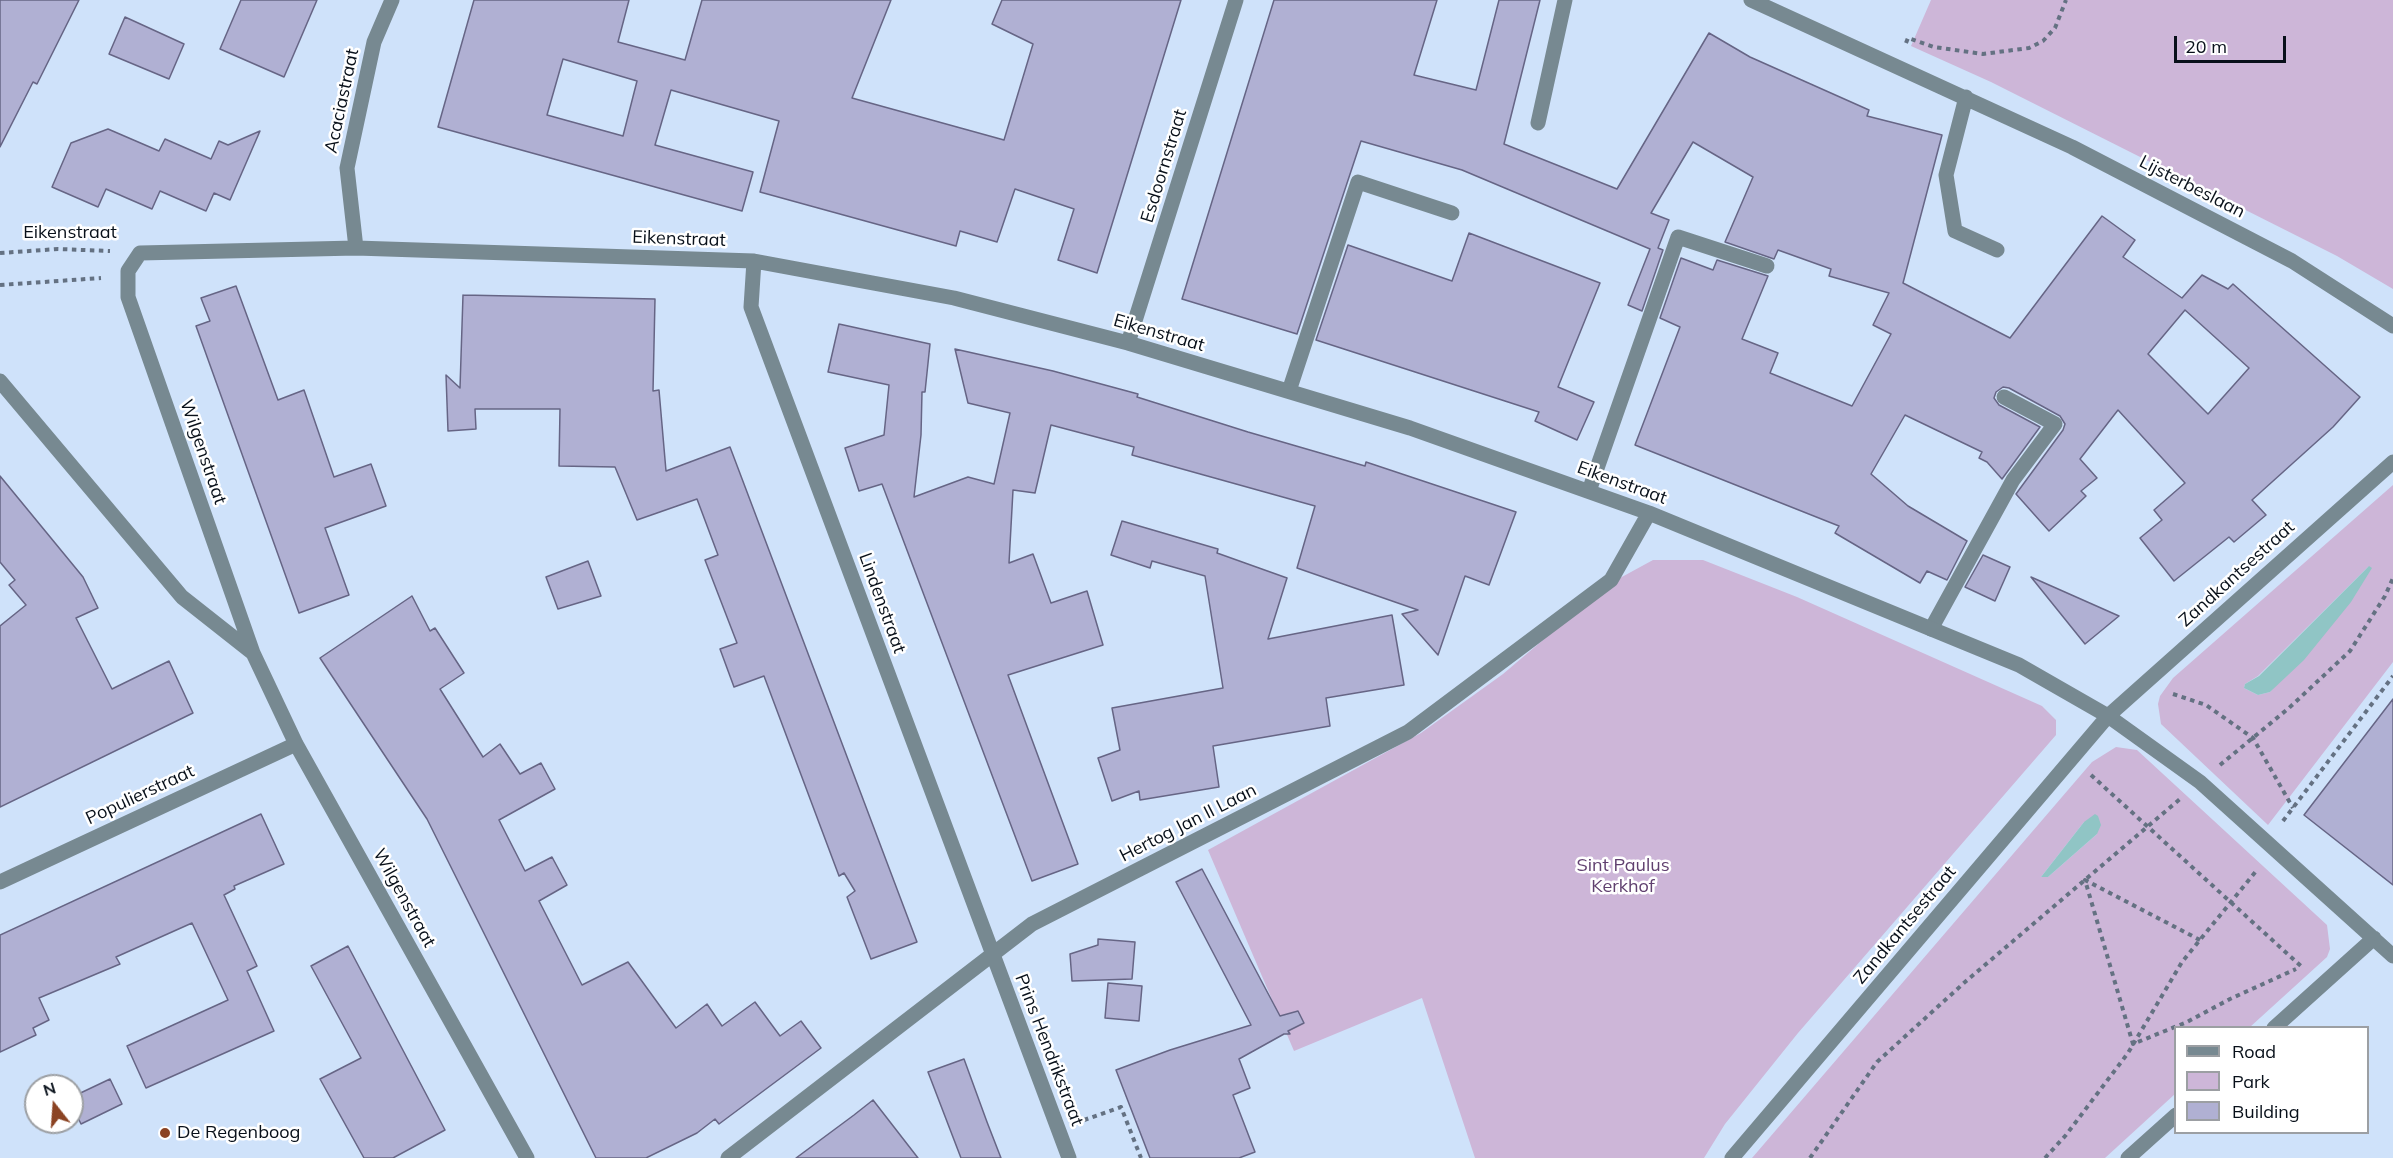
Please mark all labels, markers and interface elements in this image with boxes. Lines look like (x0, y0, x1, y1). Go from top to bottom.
scale bar (2177, 24, 2290, 62)
text: 20 m (2185, 35, 2227, 58)
street label: Acaciastraat (320, 47, 364, 155)
street label: Esdoornstraat (1137, 107, 1191, 225)
street label: Lijsterbeslaan (2136, 151, 2248, 223)
street label: Eikenstraat (23, 222, 117, 244)
street label: Eikenstraat (632, 227, 726, 251)
street label: Eikenstraat (1111, 310, 1207, 356)
street label: Wilgenstraat (175, 397, 231, 507)
street label: Eikenstraat (1574, 457, 1670, 509)
street label: Zandkantsestraat (2175, 517, 2299, 631)
street label: Lindenstraat (854, 550, 910, 656)
street label: Populierstraat (82, 760, 198, 830)
street label: Hertog Jan II Laan (1116, 779, 1260, 867)
street label: Wilgenstraat (368, 845, 440, 951)
park label: Sint Paulus Kerkhof (1576, 855, 1670, 898)
street label: Zandkantsestraat (1849, 861, 1961, 989)
street label: Prins Hendrikstraat (1010, 971, 1088, 1129)
legend (2174, 1026, 2369, 1134)
text: Road (2232, 1040, 2276, 1063)
text: Park (2232, 1070, 2270, 1093)
north arrow (24, 1074, 84, 1134)
text: N (41, 1077, 58, 1100)
text: Building (2232, 1100, 2300, 1123)
place label: De Regenboog (177, 1122, 300, 1144)
marker: De Regenboog (158, 1126, 172, 1140)

